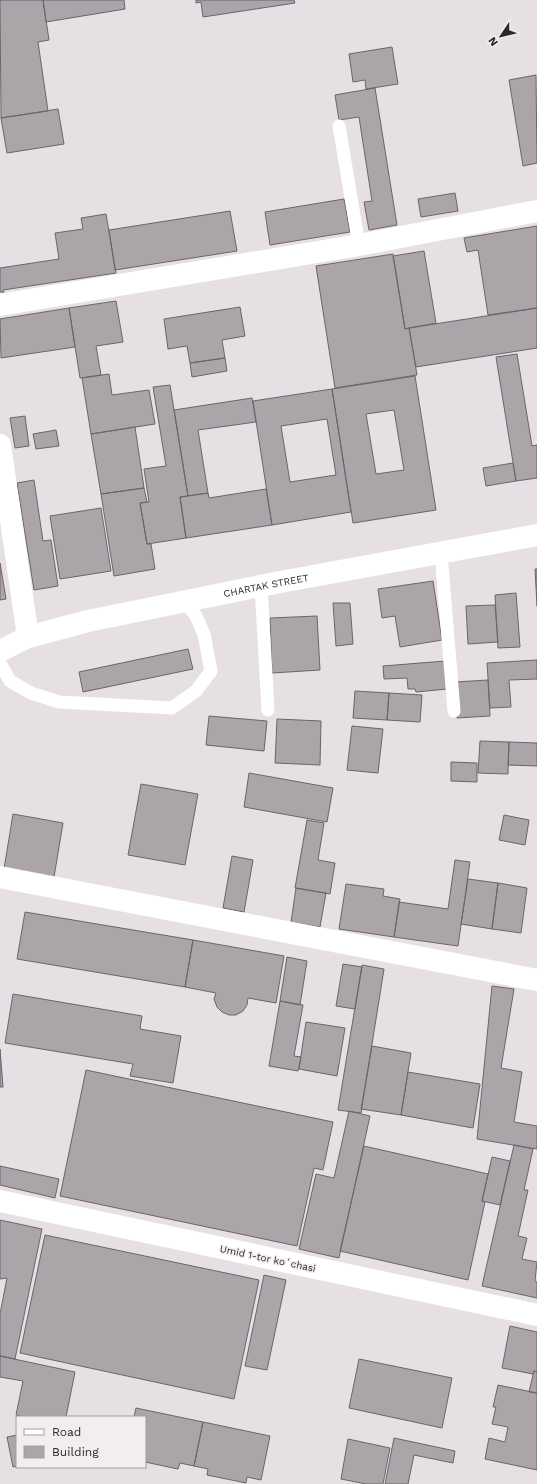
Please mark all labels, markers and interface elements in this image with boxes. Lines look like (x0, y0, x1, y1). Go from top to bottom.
north arrow (481, 16, 521, 56)
text: N (486, 34, 501, 49)
street label: CHARTAK STREET (223, 572, 310, 599)
street label: Umid 1-tor koʻchasi (219, 1243, 317, 1274)
legend (16, 1416, 146, 1468)
text: Road (52, 1425, 81, 1439)
text: Building (52, 1445, 99, 1459)

